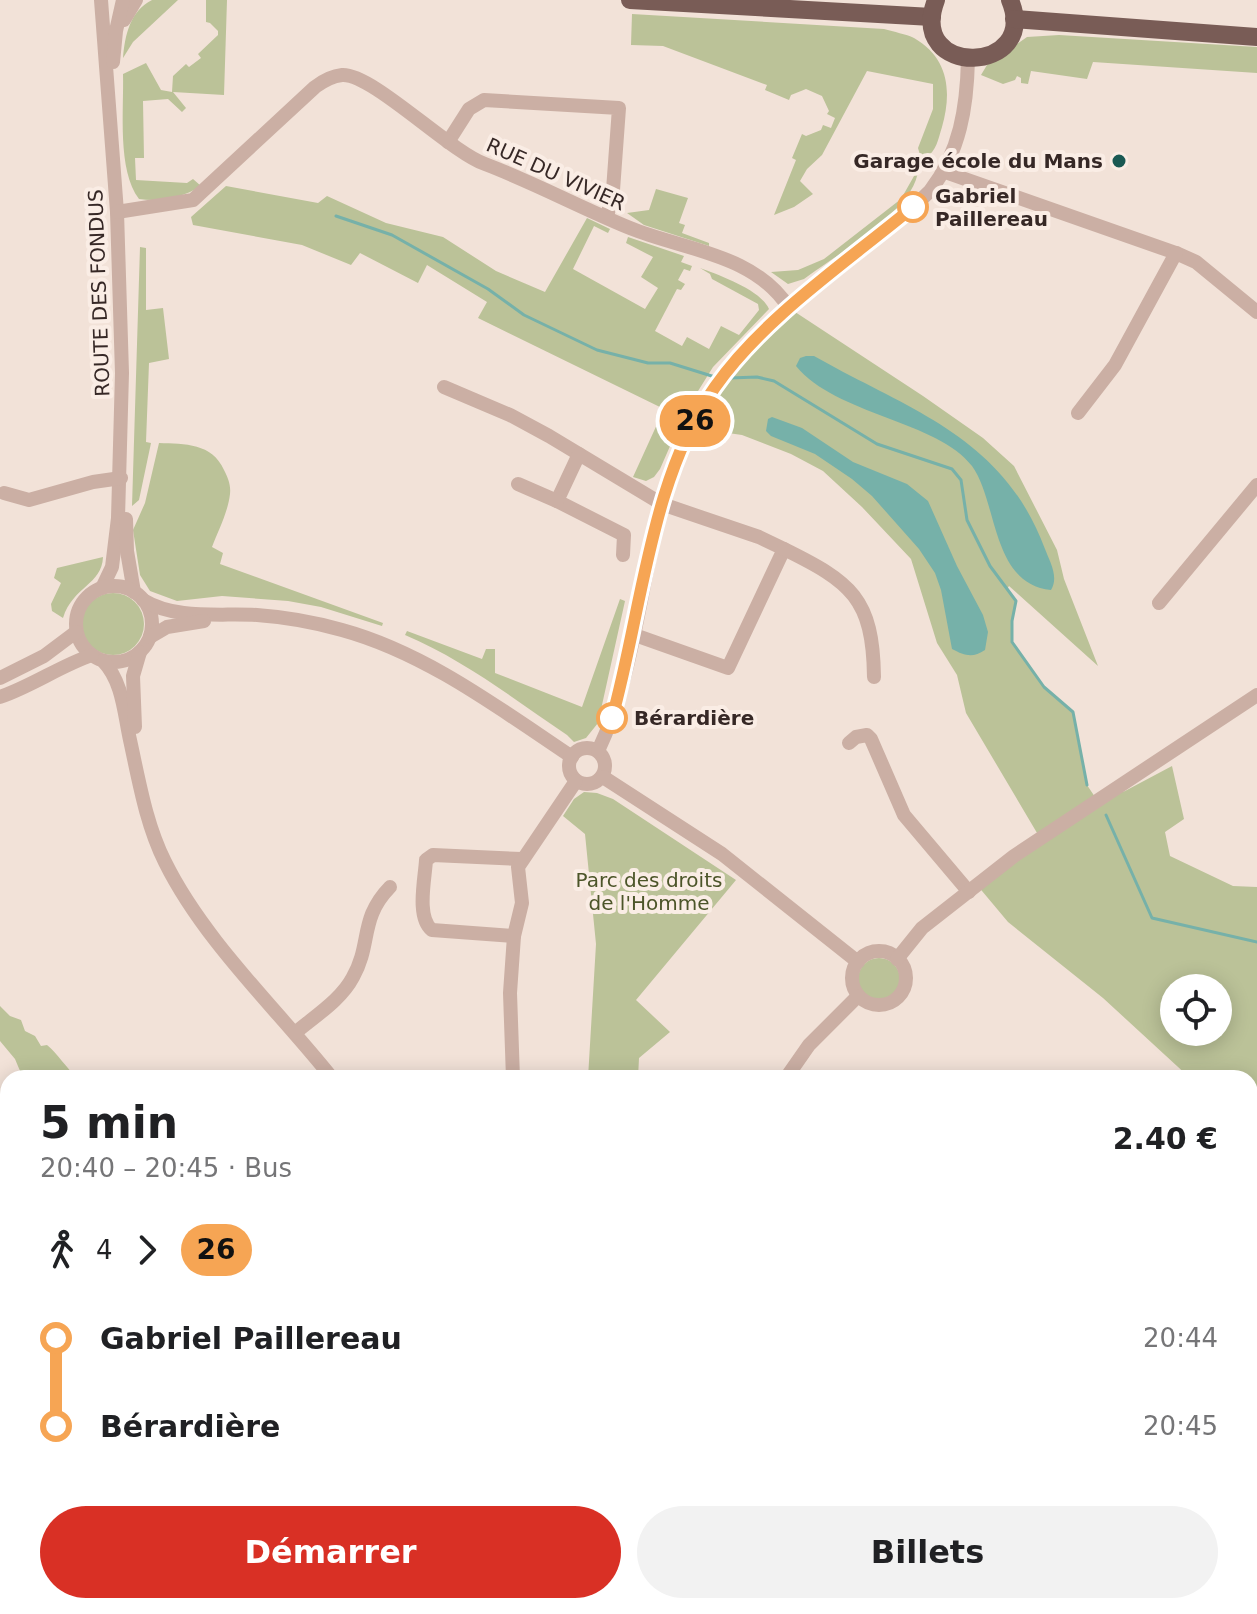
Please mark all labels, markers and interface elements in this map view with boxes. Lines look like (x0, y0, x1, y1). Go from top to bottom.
street label: RUE DU VIVIER (483, 133, 629, 215)
place label: Garage école du Mans (853, 149, 1103, 173)
marker: Garage école du Mans (1110, 152, 1128, 170)
place label: Gabriel Paillereau (935, 184, 1048, 231)
street label: ROUTE DES FONDUS (83, 189, 115, 397)
marker: Gabriel Paillereau (898, 192, 928, 222)
line badge: 26 (659, 395, 731, 447)
text: 26 (676, 404, 714, 437)
marker: Bérardière (597, 703, 627, 733)
place label: Bérardière (634, 706, 754, 730)
park label: Parc des droits de l'Homme (576, 868, 722, 915)
map controls (1160, 974, 1232, 1046)
button: locate (1160, 974, 1232, 1046)
text: 5 min (40, 1097, 178, 1148)
text: 2.40 € (1113, 1121, 1218, 1156)
text: 20:40 – 20:45 · Bus (40, 1153, 292, 1183)
icon: walk (40, 1228, 84, 1272)
icon: forward (125, 1228, 169, 1272)
text: 26 (197, 1233, 236, 1266)
text: 4 (96, 1235, 113, 1265)
text: Gabriel Paillereau (100, 1321, 402, 1356)
text: 20:44 (1143, 1323, 1218, 1353)
text: Bérardière (100, 1409, 280, 1444)
text: 20:45 (1143, 1411, 1218, 1441)
button: Démarrer (40, 1506, 621, 1598)
button: Billets (637, 1506, 1218, 1598)

